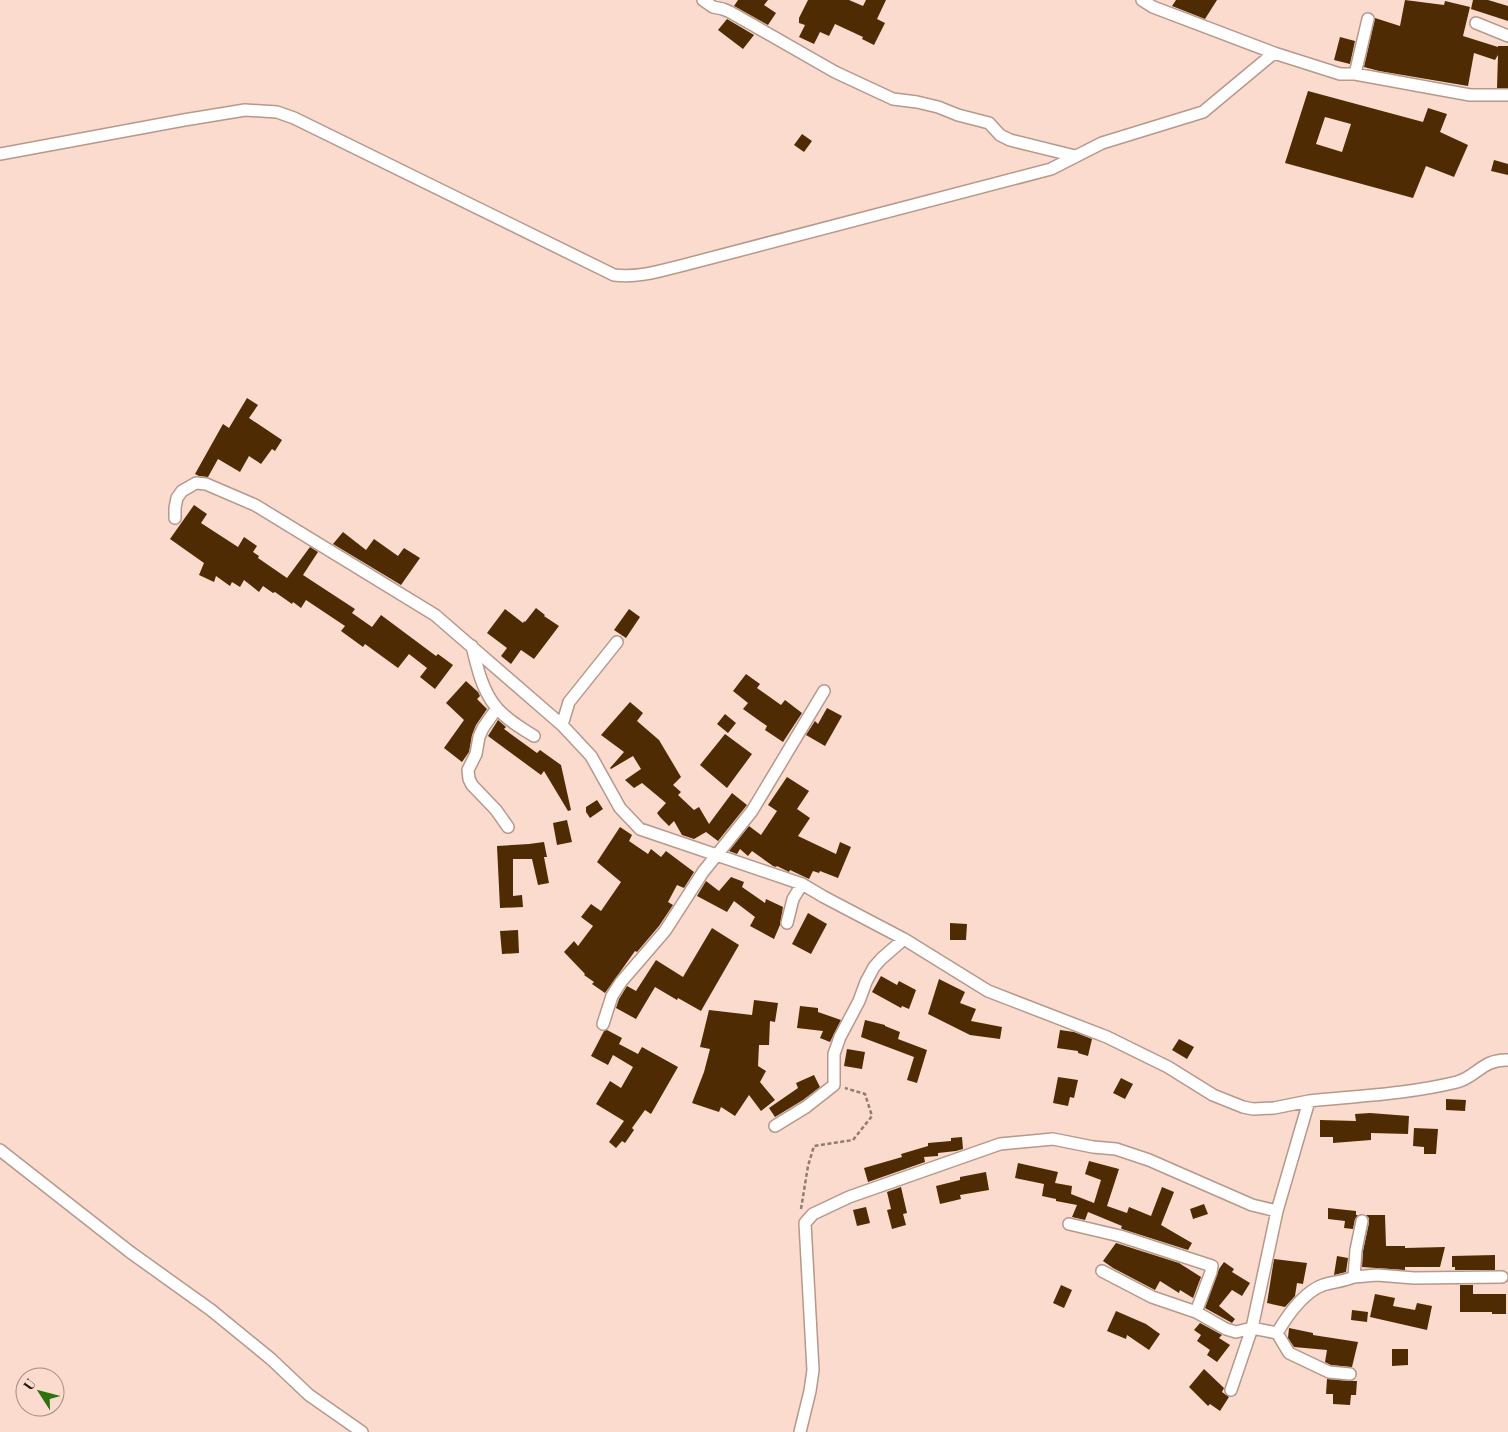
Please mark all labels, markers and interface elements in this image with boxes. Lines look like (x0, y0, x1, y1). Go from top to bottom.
north arrow (15, 1367, 65, 1417)
text: U (19, 1374, 40, 1394)

